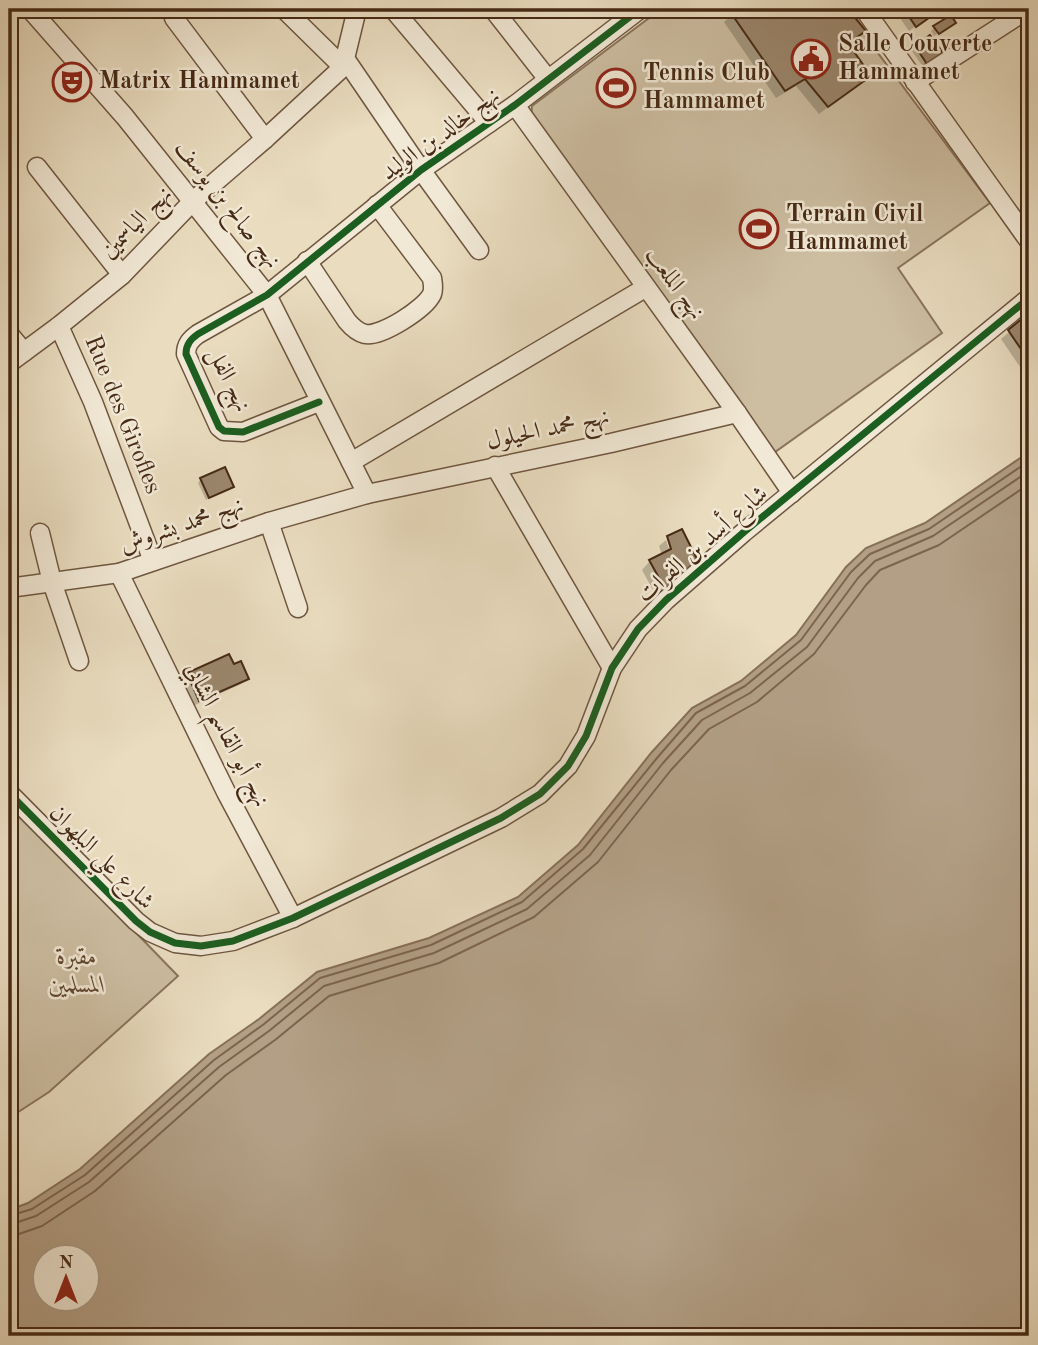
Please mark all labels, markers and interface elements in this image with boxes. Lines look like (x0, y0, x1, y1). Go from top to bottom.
place label: Salle Couverte Hammamet (838, 33, 992, 85)
public building icon: Salle Couverte Hammamet (790, 38, 832, 80)
theatre icon: Matrix Hammamet (51, 61, 93, 103)
place label: Tennis Club Hammamet (643, 62, 770, 114)
sports icon: Tennis Club Hammamet (595, 67, 637, 109)
place label: Matrix Hammamet (99, 70, 300, 94)
street label: نهج خالد بن الوليد (377, 84, 509, 192)
street label: نهج صالح بن يوسف (164, 136, 284, 278)
street label: نهج الياسمين (96, 182, 182, 268)
place label: Terrain Civil Hammamet (786, 203, 923, 255)
sports icon: Terrain Civil Hammamet (738, 208, 780, 250)
street label: نهج الملعب (634, 243, 708, 329)
street label: Rue des Girofles (79, 333, 165, 497)
street label: نهج الفل (196, 344, 254, 419)
street label: نهج محمد الحيلول (484, 405, 613, 462)
street label: شارع أسد بن الفرات (628, 477, 777, 613)
street label: نهج محمد بشروش (117, 494, 249, 565)
street label: نهج أبو القاسم الشابي (170, 656, 279, 816)
street label: شارع علي البلهوان (38, 801, 158, 921)
park label: مقبرة المسلمين (49, 946, 105, 998)
north arrow (32, 1244, 102, 1314)
text: N (59, 1254, 74, 1273)

